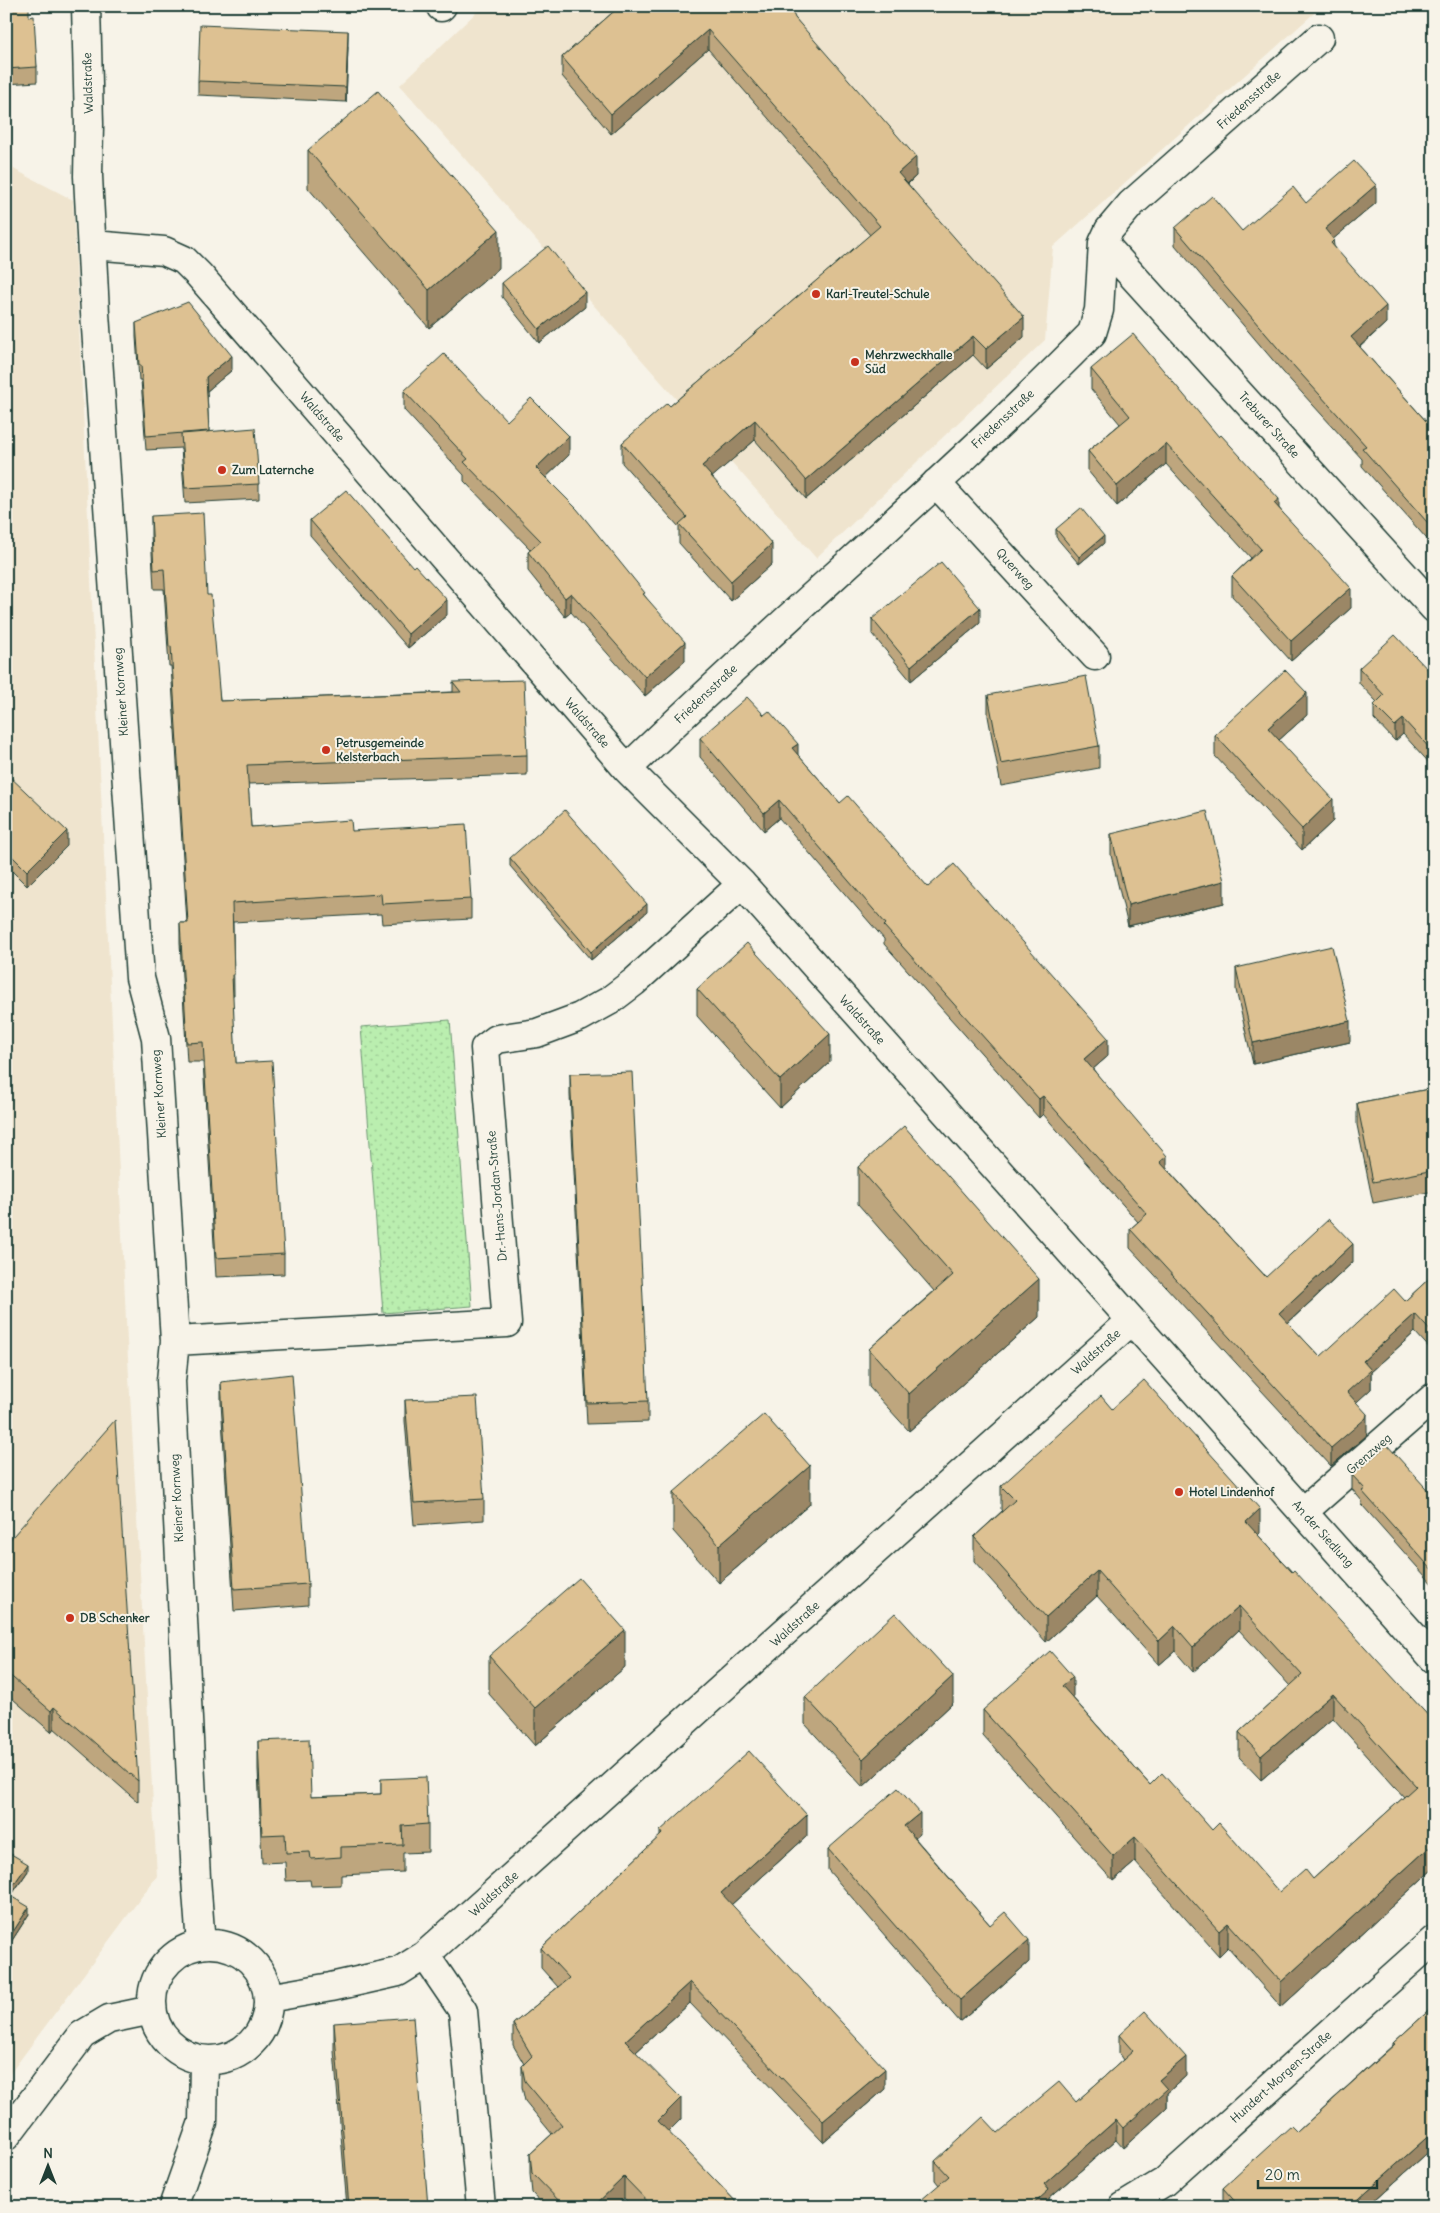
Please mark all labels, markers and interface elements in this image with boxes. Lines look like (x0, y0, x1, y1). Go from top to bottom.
street label: Waldstraße (79, 52, 96, 114)
street label: Friedensstraße (1214, 67, 1284, 132)
place label: Karl-Treutel-Schule (826, 286, 930, 301)
marker: Karl-Treutel-Schule (810, 288, 822, 300)
place label: Mehrzweckhalle Süd (865, 347, 953, 376)
marker: Mehrzweckhalle Süd (849, 356, 861, 368)
street label: Friedensstraße (968, 386, 1037, 452)
street label: Treburer Straße (1236, 388, 1303, 461)
street label: Waldstraße (297, 389, 348, 445)
place label: Zum Laternche (232, 462, 314, 477)
marker: Zum Laternche (216, 464, 228, 476)
street label: Querweg (993, 545, 1038, 592)
street label: Kleiner Kornweg (110, 647, 131, 737)
street label: Friedensstraße (671, 661, 740, 727)
street label: Waldstraße (562, 695, 613, 751)
place label: Petrusgemeinde Kelsterbach (336, 735, 424, 764)
marker: Petrusgemeinde Kelsterbach (320, 744, 332, 756)
street label: Waldstraße (836, 992, 888, 1047)
street label: Kleiner Kornweg (148, 1049, 169, 1139)
street label: Dr.-Hans-Jordan-Straße (483, 1130, 510, 1262)
street label: Waldstraße (1068, 1326, 1123, 1378)
street label: Grenzweg (1343, 1430, 1394, 1477)
street label: Kleiner Kornweg (167, 1453, 186, 1543)
place label: Hotel Lindenhof (1189, 1484, 1275, 1499)
marker: Hotel Lindenhof (1173, 1486, 1185, 1498)
street label: An der Siedlung (1289, 1497, 1357, 1570)
street label: Waldstraße (767, 1598, 822, 1650)
place label: DB Schenker (80, 1610, 150, 1625)
marker: DB Schenker (64, 1612, 76, 1624)
street label: Waldstraße (466, 1868, 521, 1920)
street label: Hundert-Morgen-Straße (1227, 2027, 1334, 2126)
north arrow (22, 2140, 72, 2190)
text: N (43, 2144, 53, 2162)
scale bar (1258, 2158, 1376, 2190)
text: 20 m (1265, 2165, 1300, 2184)

